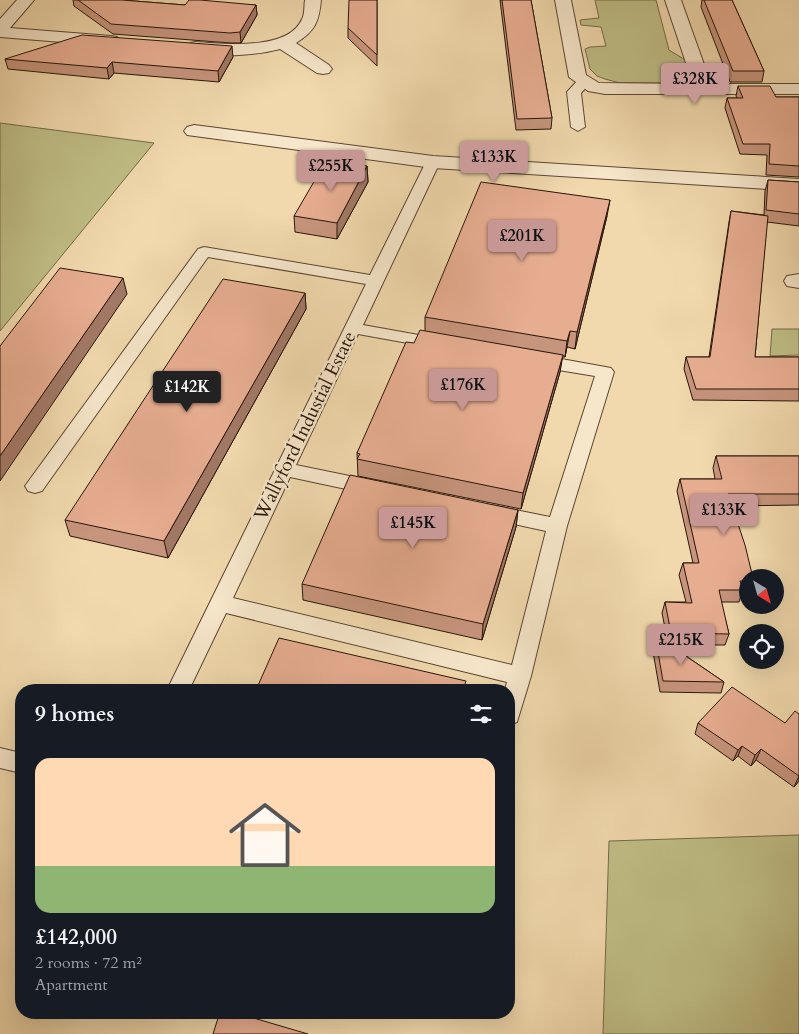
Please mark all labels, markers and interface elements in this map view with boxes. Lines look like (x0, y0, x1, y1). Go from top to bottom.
pin: £328K (660, 62, 730, 105)
text: £328K (672, 68, 718, 90)
pin: £133K (459, 140, 529, 183)
text: £133K (471, 146, 517, 168)
pin: £255K (296, 150, 366, 192)
text: £255K (308, 155, 354, 177)
pin: £201K (487, 220, 557, 262)
text: £201K (499, 225, 545, 247)
street label: Wallyford Industial Estate (247, 327, 362, 526)
pin: £176K (428, 368, 498, 411)
pin: £142K (152, 370, 222, 413)
text: £176K (440, 374, 486, 396)
text: £142K (164, 376, 210, 398)
pin: £133K (689, 494, 759, 536)
text: £133K (701, 499, 747, 521)
pin: £145K (378, 506, 448, 549)
text: £145K (390, 512, 436, 534)
north arrow (739, 569, 784, 614)
map controls (739, 569, 784, 669)
pin: £215K (646, 624, 716, 666)
button: locate (739, 624, 784, 669)
text: £215K (658, 629, 704, 651)
text: 9 homes (35, 700, 114, 729)
icon: filters (467, 700, 495, 728)
icon: home (220, 790, 310, 880)
text: £142,000 (35, 923, 117, 952)
text: 2 rooms · 72 m² (35, 952, 142, 974)
text: Apartment (35, 974, 108, 996)

